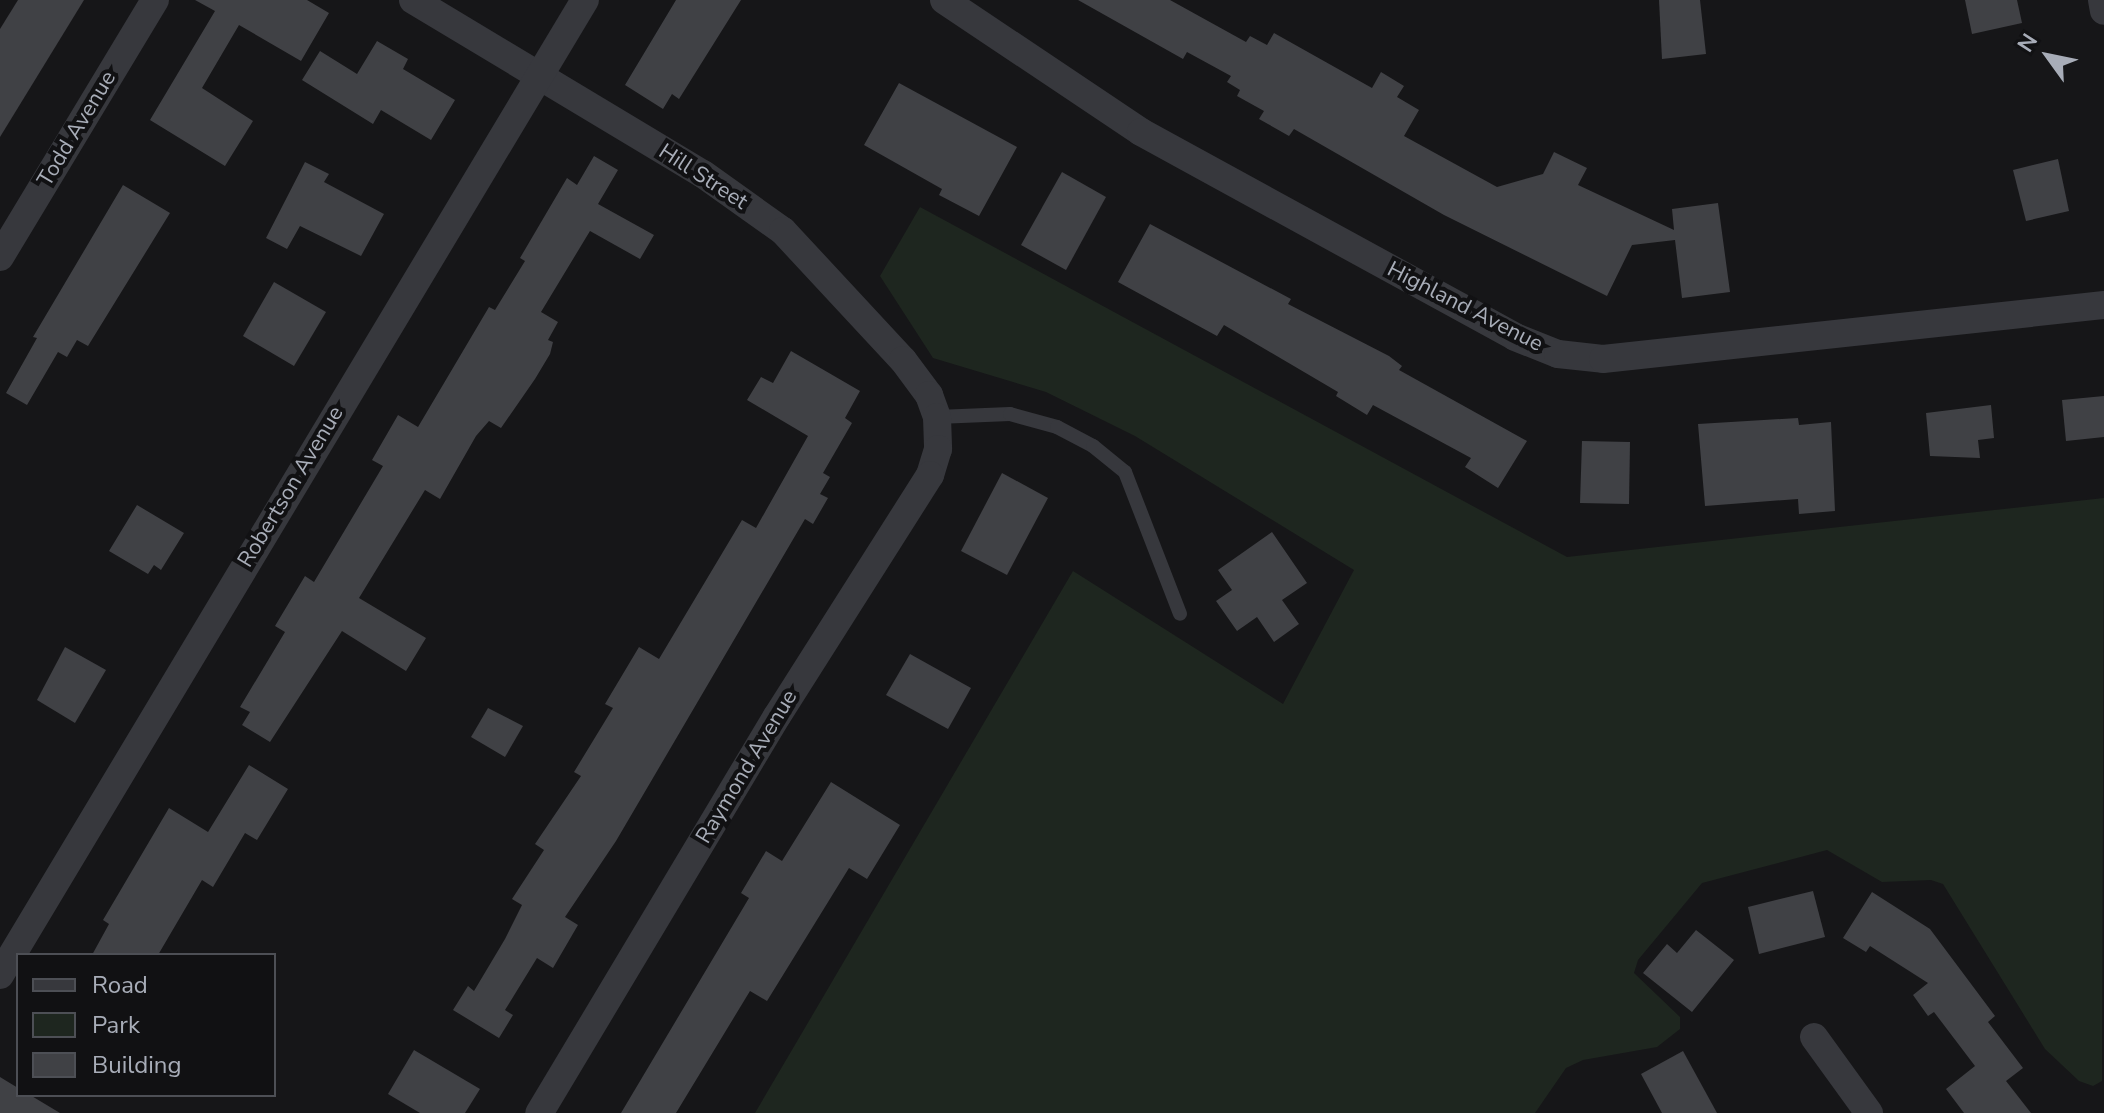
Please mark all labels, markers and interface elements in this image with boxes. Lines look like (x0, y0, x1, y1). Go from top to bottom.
north arrow (2008, 16, 2088, 96)
text: N (2011, 28, 2045, 58)
street label: Todd Avenue (32, 66, 122, 192)
street label: Hill Street (654, 139, 752, 215)
street label: Highland Avenue (1383, 256, 1547, 358)
street label: Robertson Avenue (233, 402, 349, 572)
street label: Raymond Avenue (691, 685, 803, 849)
legend (16, 953, 276, 1097)
text: Road (92, 969, 148, 1001)
text: Park (92, 1009, 140, 1041)
text: Building (92, 1049, 182, 1081)

